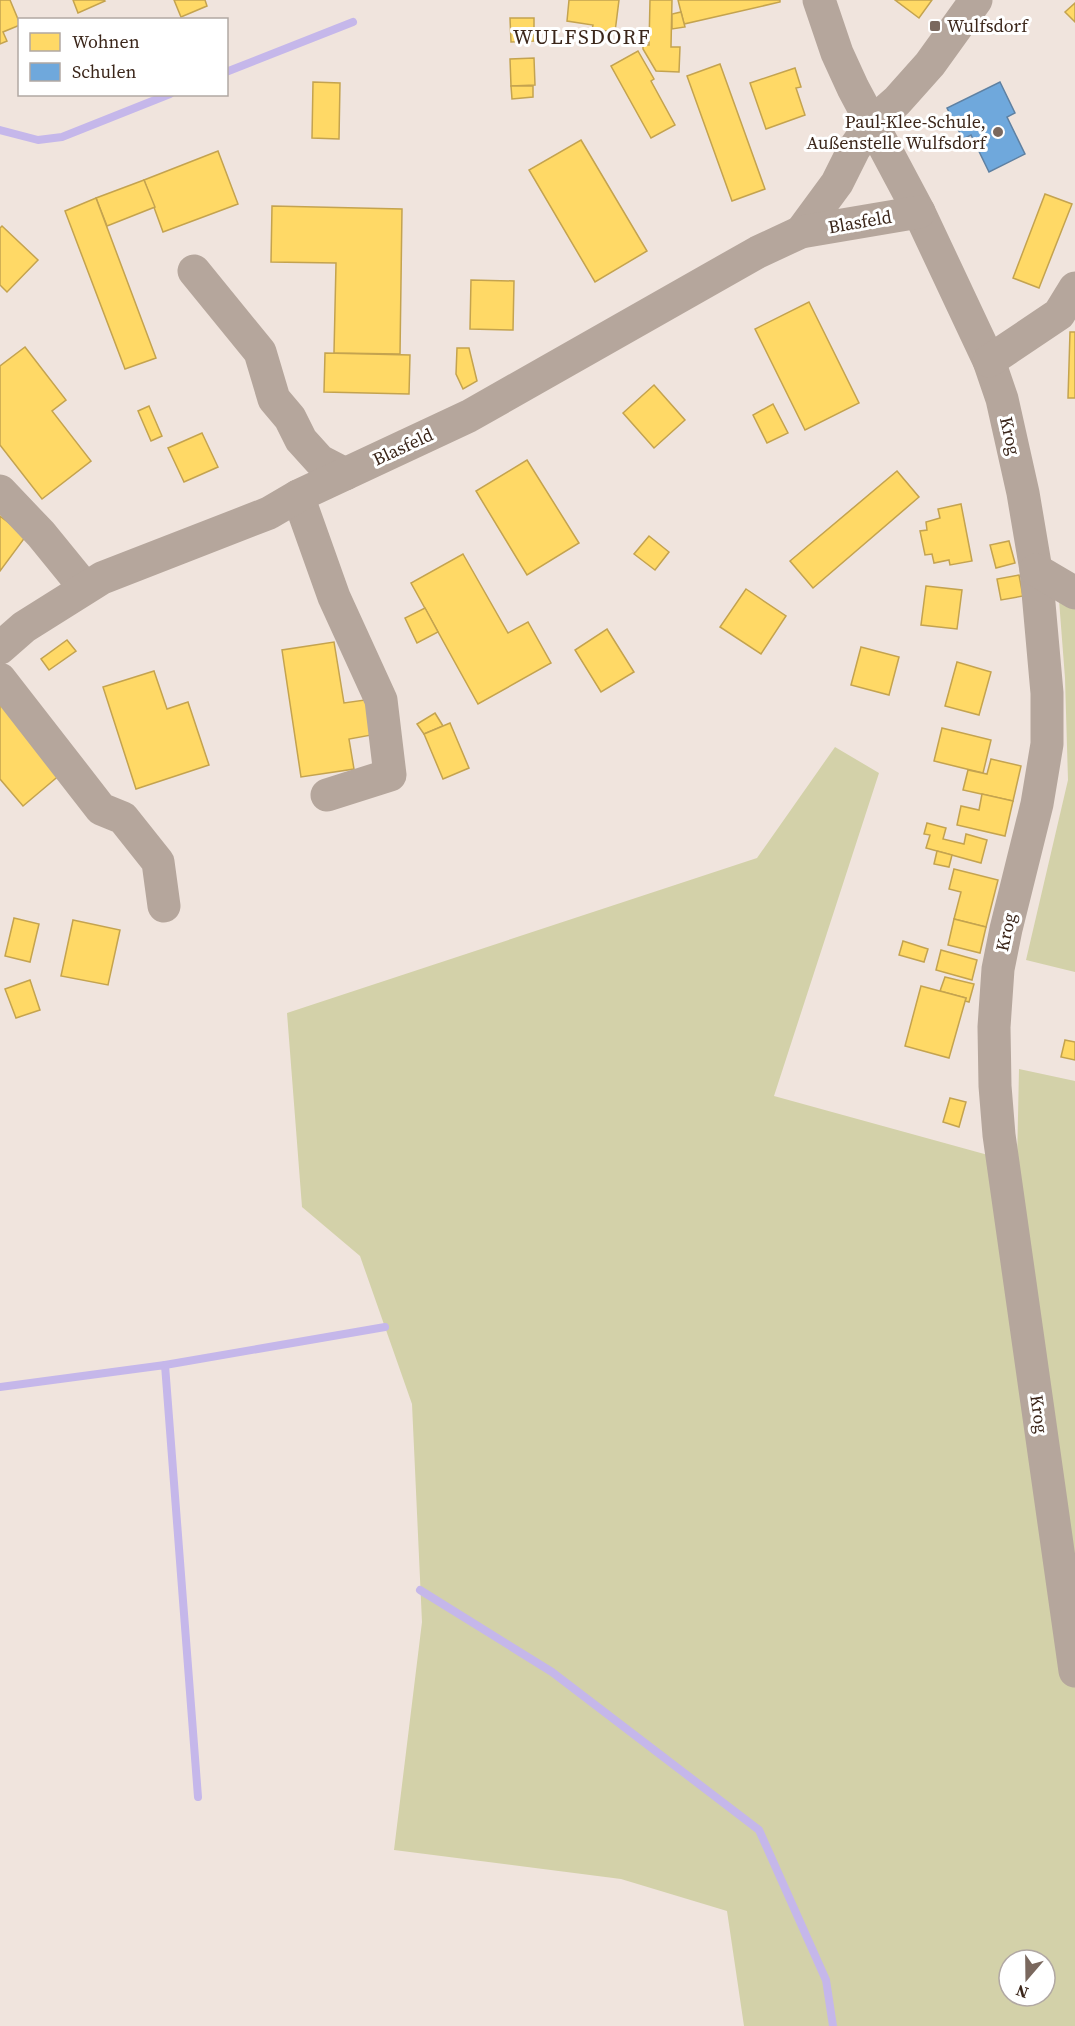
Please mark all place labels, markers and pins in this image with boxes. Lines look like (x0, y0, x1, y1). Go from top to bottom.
place label: Wulfsdorf (947, 13, 1029, 38)
marker: Wulfsdorf (928, 19, 942, 33)
place label: Paul-Klee-Schule, Außenstelle Wulfsdorf (806, 109, 988, 155)
marker: Paul-Klee-Schule, Außenstelle Wulfsdorf (991, 125, 1005, 139)

